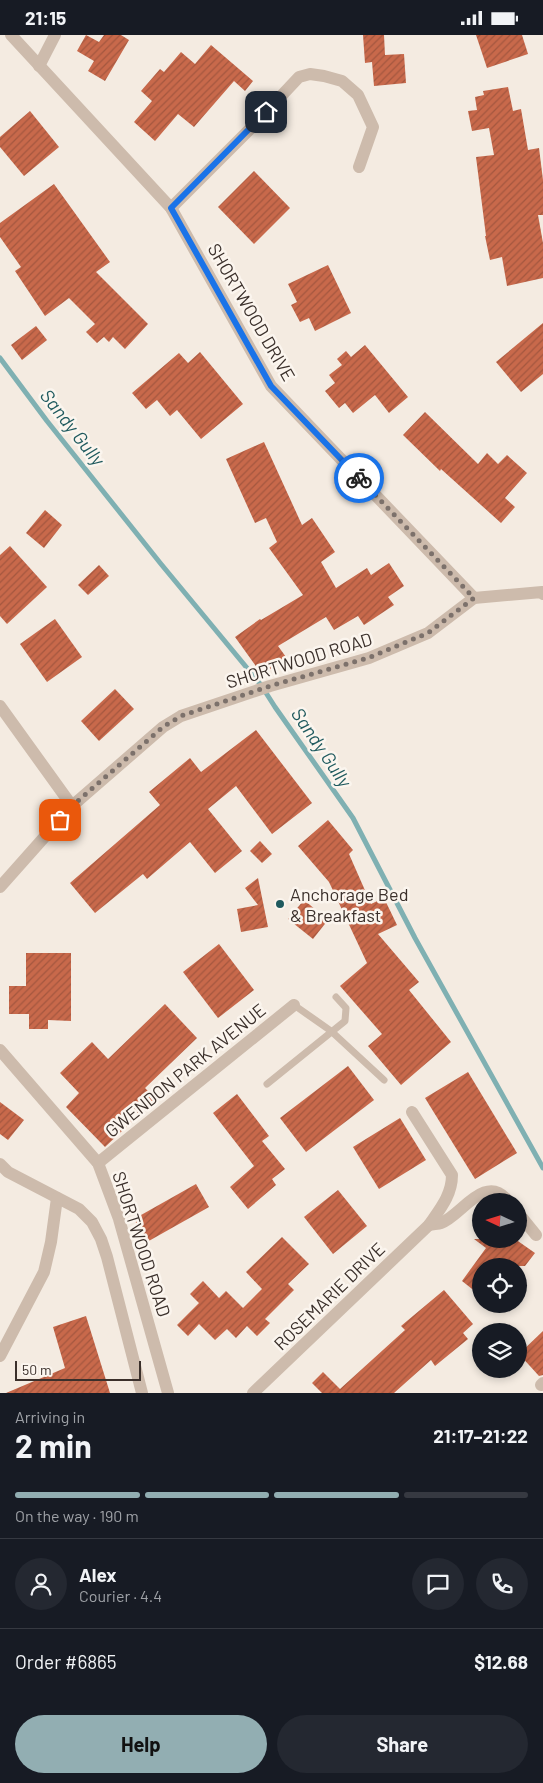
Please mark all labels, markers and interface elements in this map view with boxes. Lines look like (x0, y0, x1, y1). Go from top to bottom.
text: 21:15 (25, 6, 66, 29)
pin (245, 91, 287, 133)
icon: home (252, 98, 280, 126)
street label: SHORTWOOD DRIVE (204, 239, 300, 385)
water label: Sandy Gully (36, 384, 110, 470)
courier (334, 453, 384, 503)
icon: bike (345, 464, 373, 492)
street label: SHORTWOOD ROAD (223, 627, 375, 693)
water label: Sandy Gully (287, 703, 357, 792)
pin (39, 799, 81, 841)
icon: bag (46, 806, 74, 834)
place label: Anchorage Bed & Breakfast (290, 883, 409, 926)
marker: Anchorage Bed & Breakfast (274, 898, 286, 910)
street label: GWENDON PARK AVENUE (100, 998, 270, 1142)
street label: SHORTWOOD ROAD (108, 1169, 176, 1319)
north arrow (472, 1193, 528, 1247)
map controls (472, 1193, 527, 1378)
street label: ROSEMARIE DRIVE (269, 1238, 389, 1354)
button: locate (472, 1258, 527, 1313)
button: layers (472, 1323, 527, 1378)
scale bar (15, 1358, 141, 1381)
text: 50 m (22, 1361, 51, 1378)
text: Arriving in (15, 1407, 85, 1426)
text: 21:17–21:22 (433, 1424, 528, 1447)
text: 2 min (15, 1426, 92, 1464)
text: On the way · 190 m (15, 1506, 139, 1525)
button: person (15, 1558, 67, 1610)
button: chat (412, 1558, 464, 1610)
button: phone (476, 1558, 528, 1610)
text: Alex (79, 1563, 117, 1586)
text: Courier · 4.4 (79, 1586, 162, 1605)
text: Order #6865 (15, 1650, 117, 1673)
text: $12.68 (474, 1650, 528, 1673)
button: Help (15, 1715, 267, 1773)
button: Share (277, 1715, 528, 1773)

